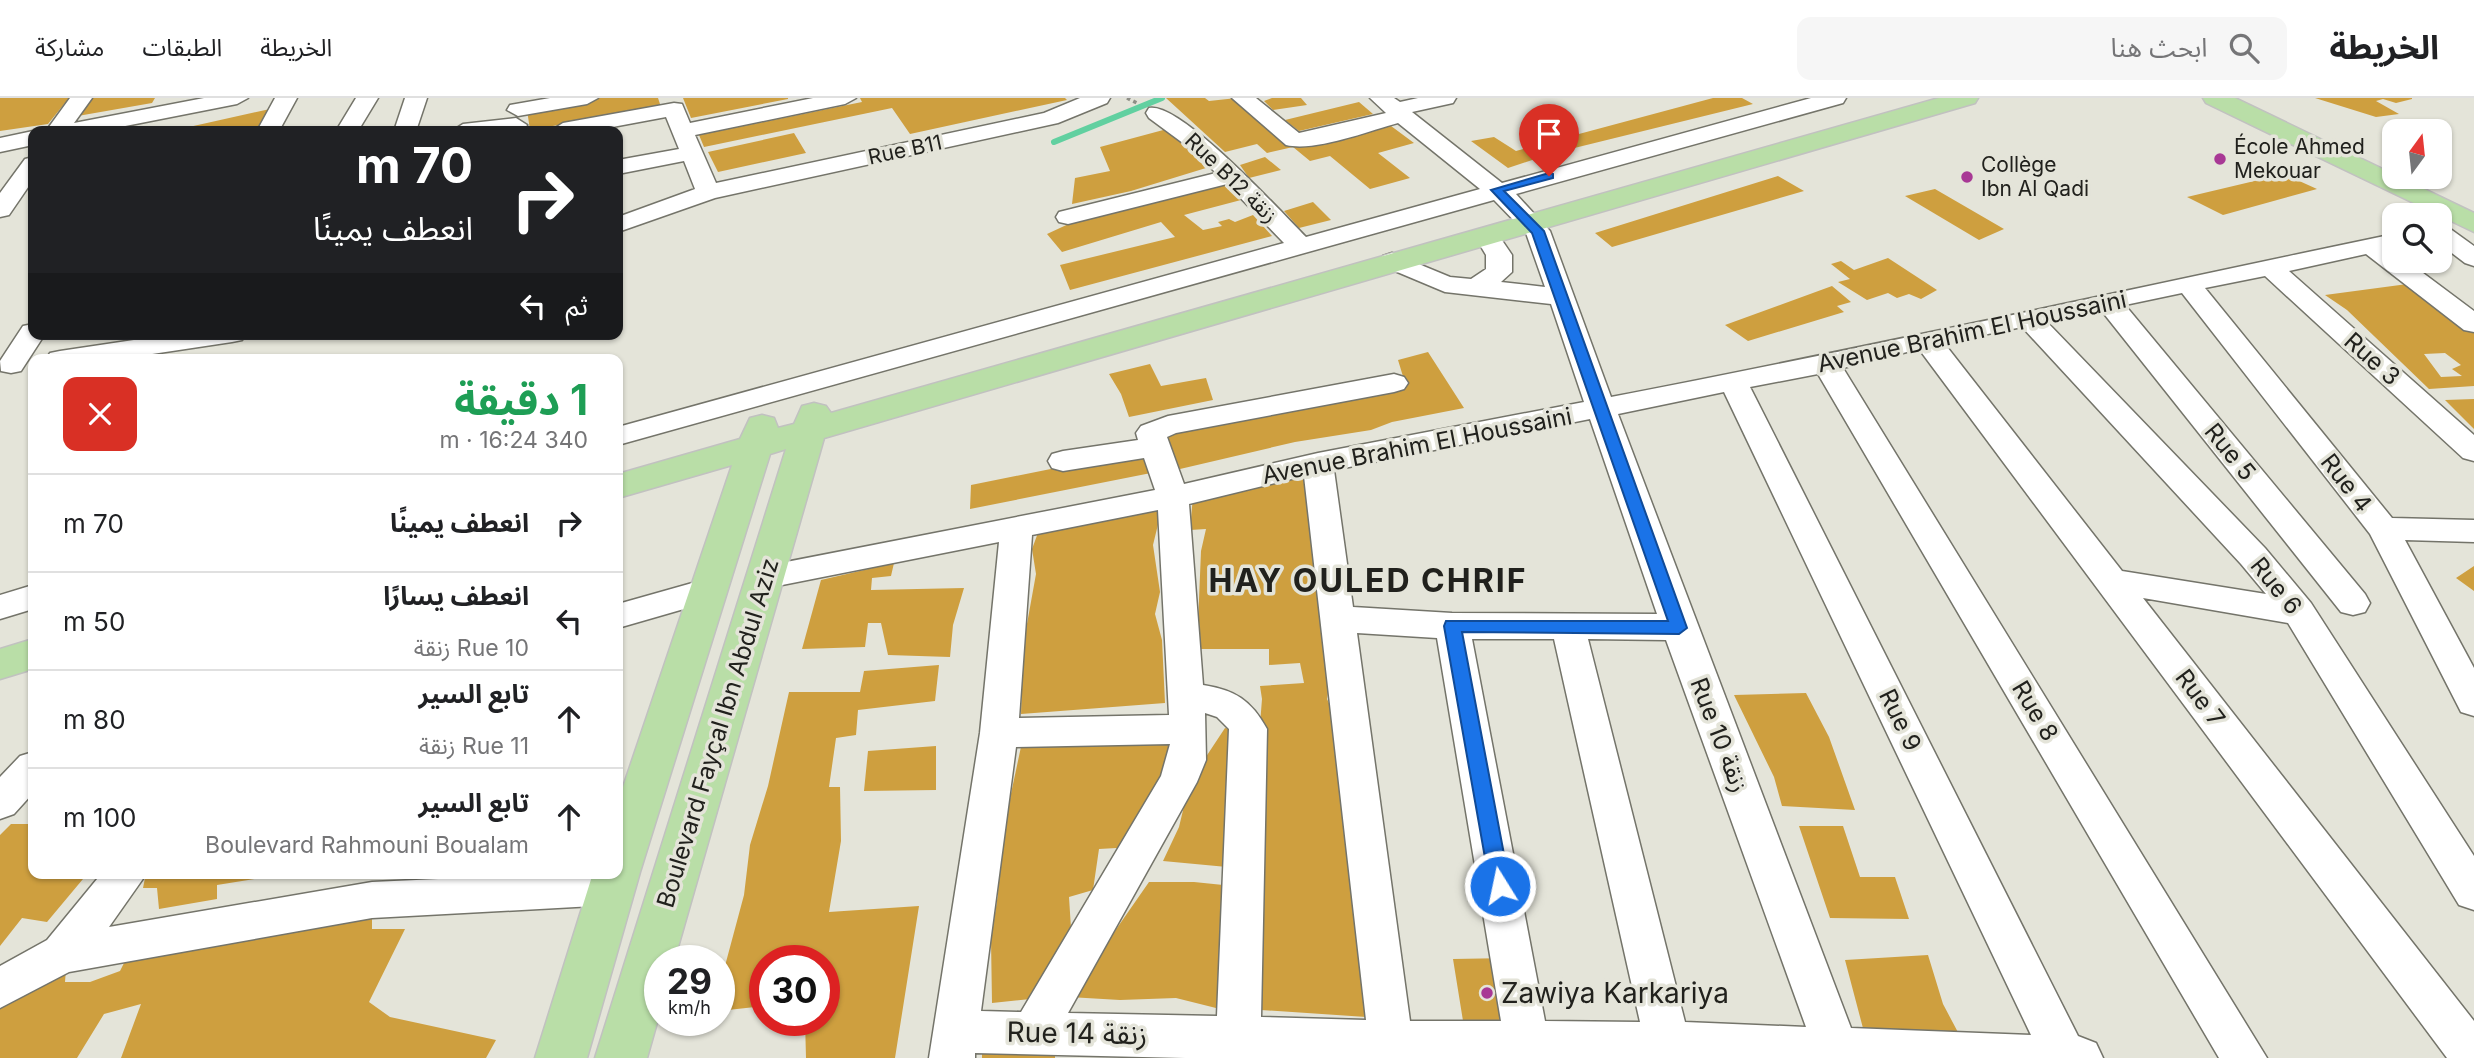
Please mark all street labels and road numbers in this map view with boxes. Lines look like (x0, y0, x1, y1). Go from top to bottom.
street label: Rue B12 زنقة (1180, 128, 1283, 228)
street label: Rue B11 (866, 129, 944, 170)
street label: Avenue Brahim El Houssaini (1815, 285, 2129, 378)
street label: Rue 3 (2338, 326, 2406, 391)
street label: Avenue Brahim El Houssaini (1259, 401, 1574, 490)
street label: Rue 5 (2199, 417, 2262, 486)
street label: Rue 4 (2315, 448, 2378, 518)
street label: Rue 6 (2245, 551, 2308, 620)
street label: Boulevard Fayçal Ibn Abdul Aziz (650, 555, 785, 911)
street label: Rue 7 (2170, 663, 2231, 732)
street label: Rue 10 زنقة (1684, 674, 1755, 796)
street label: Rue 8 (2006, 675, 2065, 746)
street label: Rue 9 (1873, 684, 1928, 755)
street label: Rue 14 زنقة (1006, 1015, 1148, 1051)

